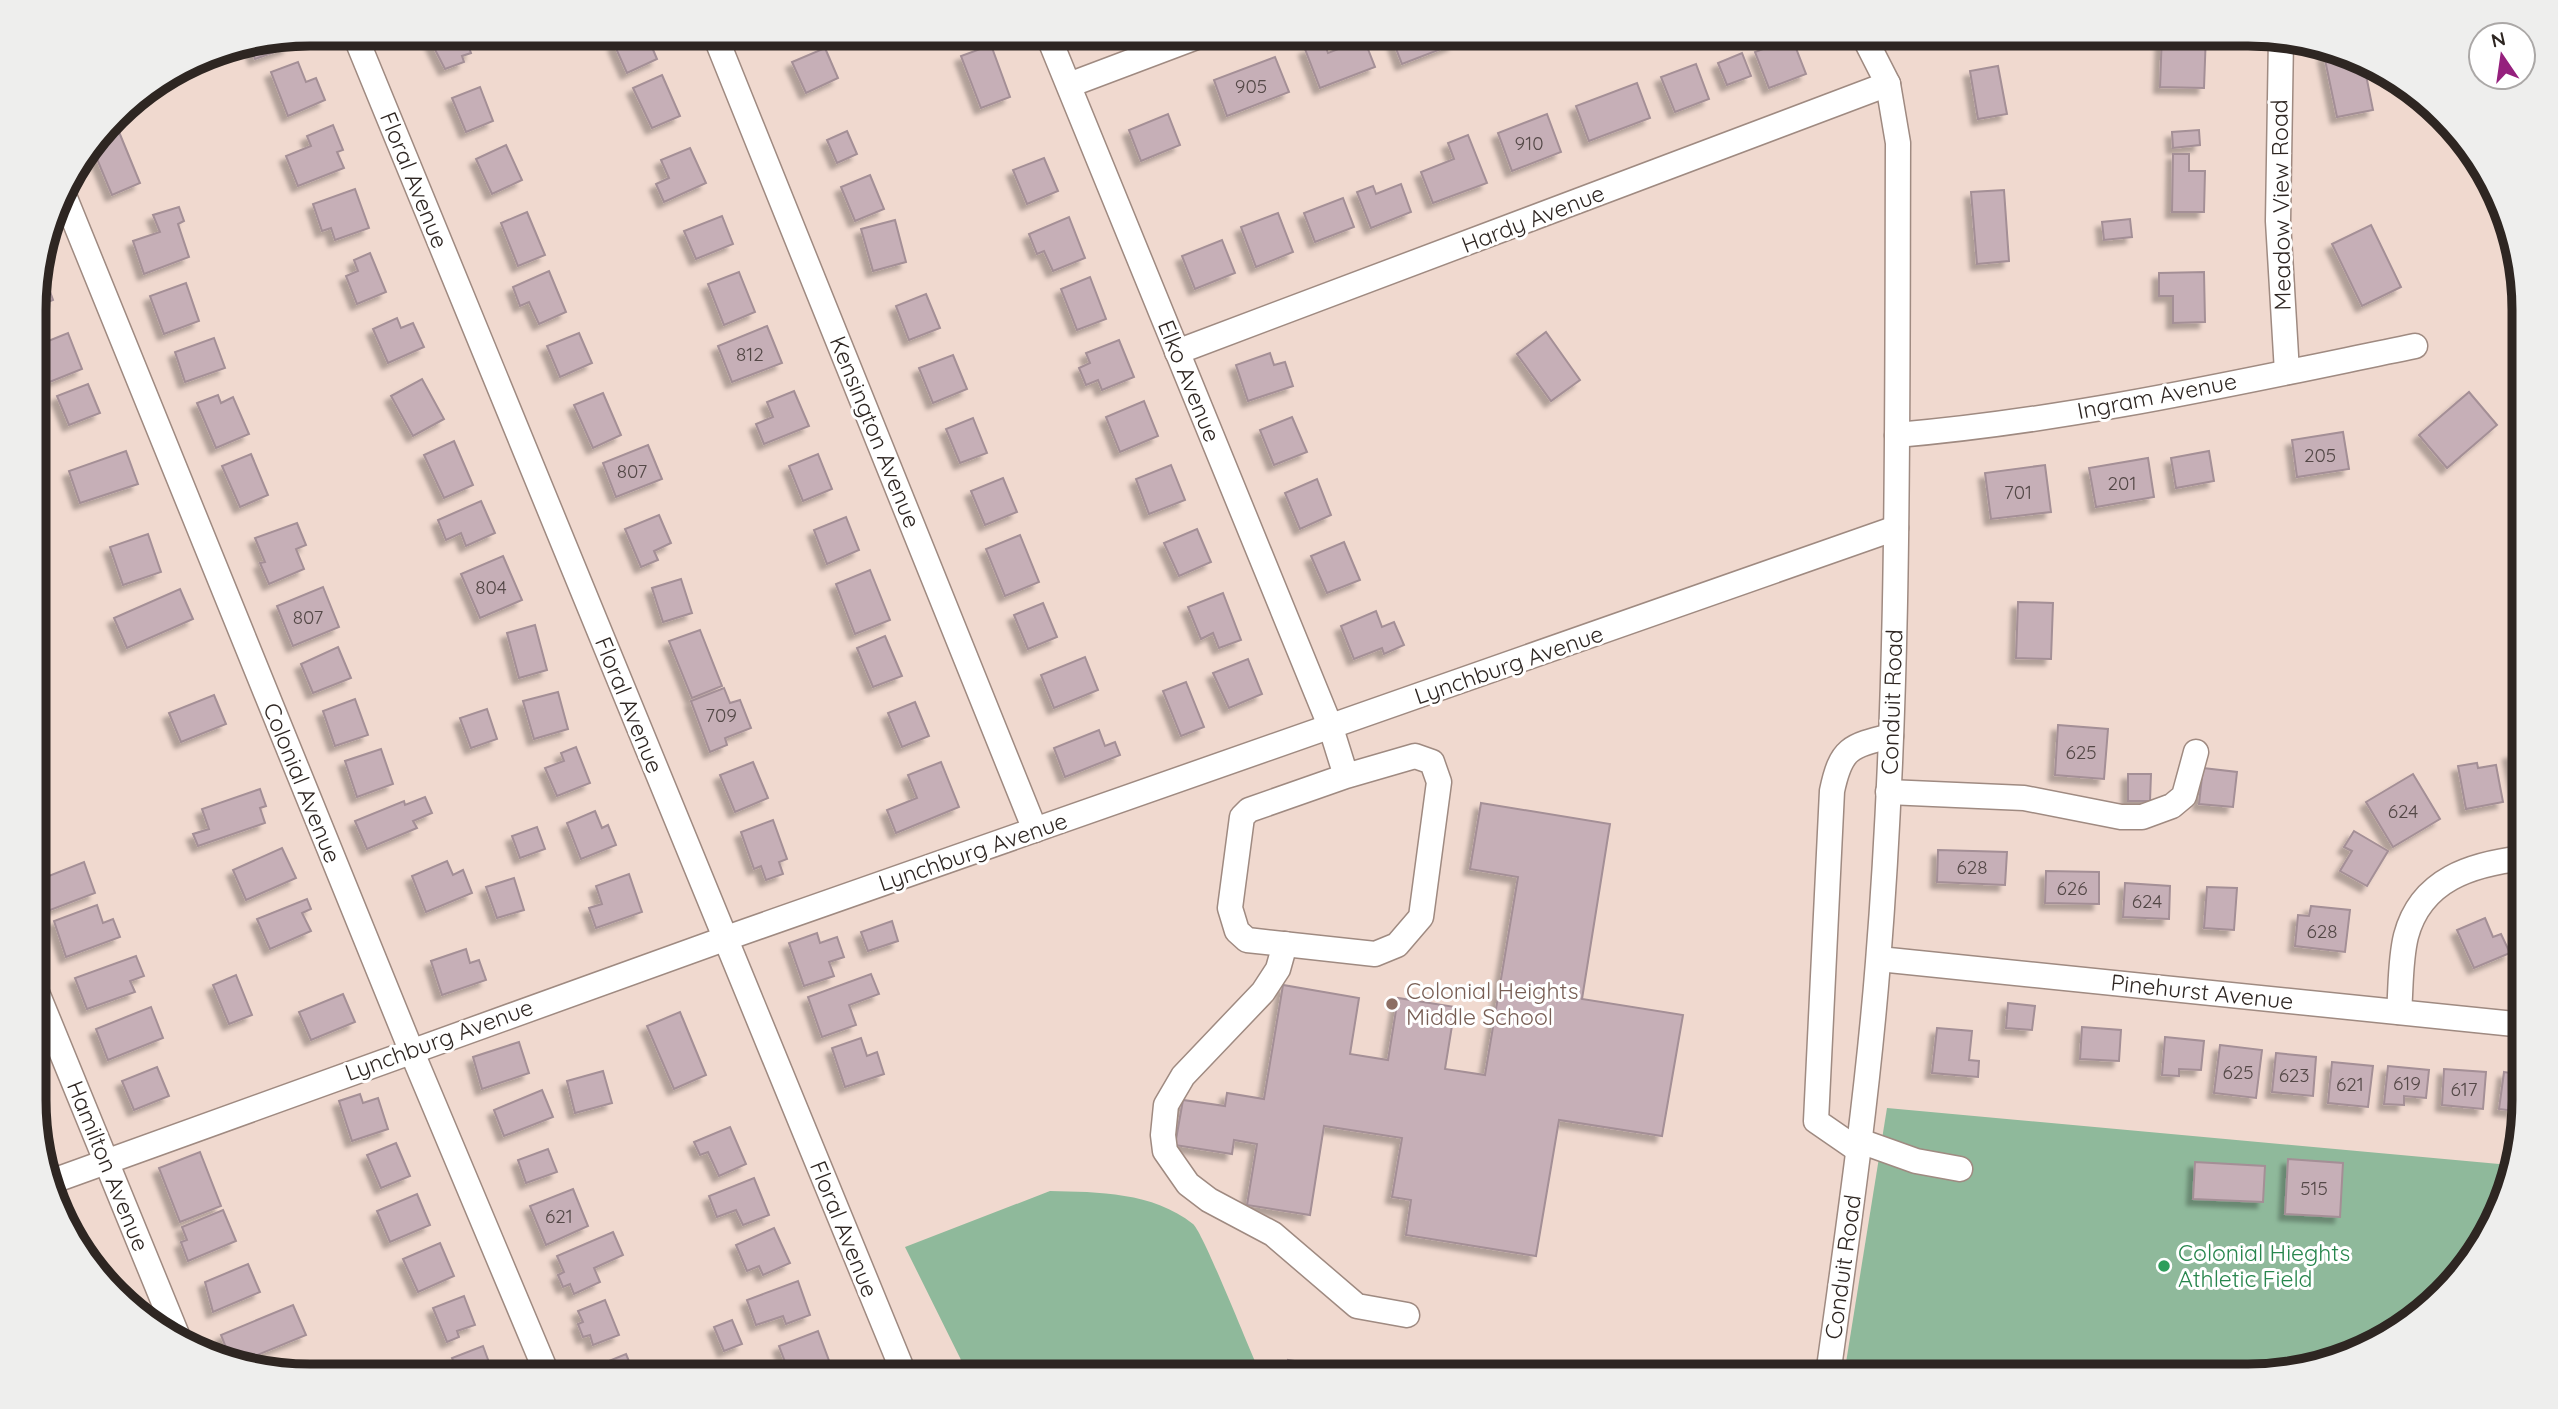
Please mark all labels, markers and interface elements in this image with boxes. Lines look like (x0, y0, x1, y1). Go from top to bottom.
north arrow (2467, 21, 2537, 91)
text: N (2489, 26, 2508, 53)
house number: 905 (1235, 74, 1267, 98)
street label: Meadow View Road (2264, 99, 2297, 311)
street label: Floral Avenue (374, 107, 455, 252)
house number: 910 (1514, 131, 1544, 155)
street label: Hardy Avenue (1457, 178, 1608, 259)
street label: Elko Avenue (1152, 316, 1227, 446)
street label: Kensington Avenue (824, 332, 927, 532)
house number: 812 (736, 342, 764, 366)
street label: Ingram Avenue (2075, 366, 2239, 425)
house number: 205 (2304, 443, 2336, 467)
house number: 807 (617, 459, 647, 483)
house number: 201 (2108, 471, 2136, 495)
house number: 701 (2004, 480, 2032, 504)
house number: 804 (475, 575, 507, 599)
house number: 807 (293, 605, 323, 629)
street label: Lynchburg Avenue (1411, 619, 1607, 710)
street label: Conduit Road (1874, 629, 1909, 775)
street label: Floral Avenue (589, 632, 670, 777)
street label: Colonial Avenue (257, 698, 348, 867)
house number: 709 (705, 703, 737, 727)
house number: 625 (2065, 740, 2097, 764)
house number: 624 (2388, 799, 2418, 823)
street label: Lynchburg Avenue (875, 806, 1071, 897)
house number: 628 (1956, 855, 1988, 879)
house number: 626 (2057, 876, 2087, 900)
house number: 624 (2132, 889, 2162, 913)
house number: 628 (2306, 919, 2338, 943)
street label: Pinehurst Avenue (2109, 967, 2295, 1016)
place label: Colonial Heights Middle School (1406, 976, 1579, 1031)
street label: Lynchburg Avenue (341, 992, 537, 1087)
marker: Colonial Heights Middle School (1384, 996, 1400, 1012)
house number: 625 (2222, 1060, 2254, 1084)
house number: 623 (2279, 1063, 2309, 1087)
house number: 619 (2393, 1071, 2421, 1095)
house number: 621 (2336, 1072, 2364, 1096)
street label: Hamilton Avenue (61, 1076, 156, 1255)
house number: 617 (2451, 1077, 2478, 1101)
street label: Floral Avenue (804, 1156, 885, 1301)
house number: 515 (2300, 1176, 2328, 1200)
street label: Conduit Road (1818, 1193, 1867, 1341)
house number: 621 (545, 1204, 573, 1228)
place label: Colonial Hieghts Athletic Field (2178, 1238, 2350, 1293)
marker: Colonial Hieghts Athletic Field (2156, 1258, 2172, 1274)

